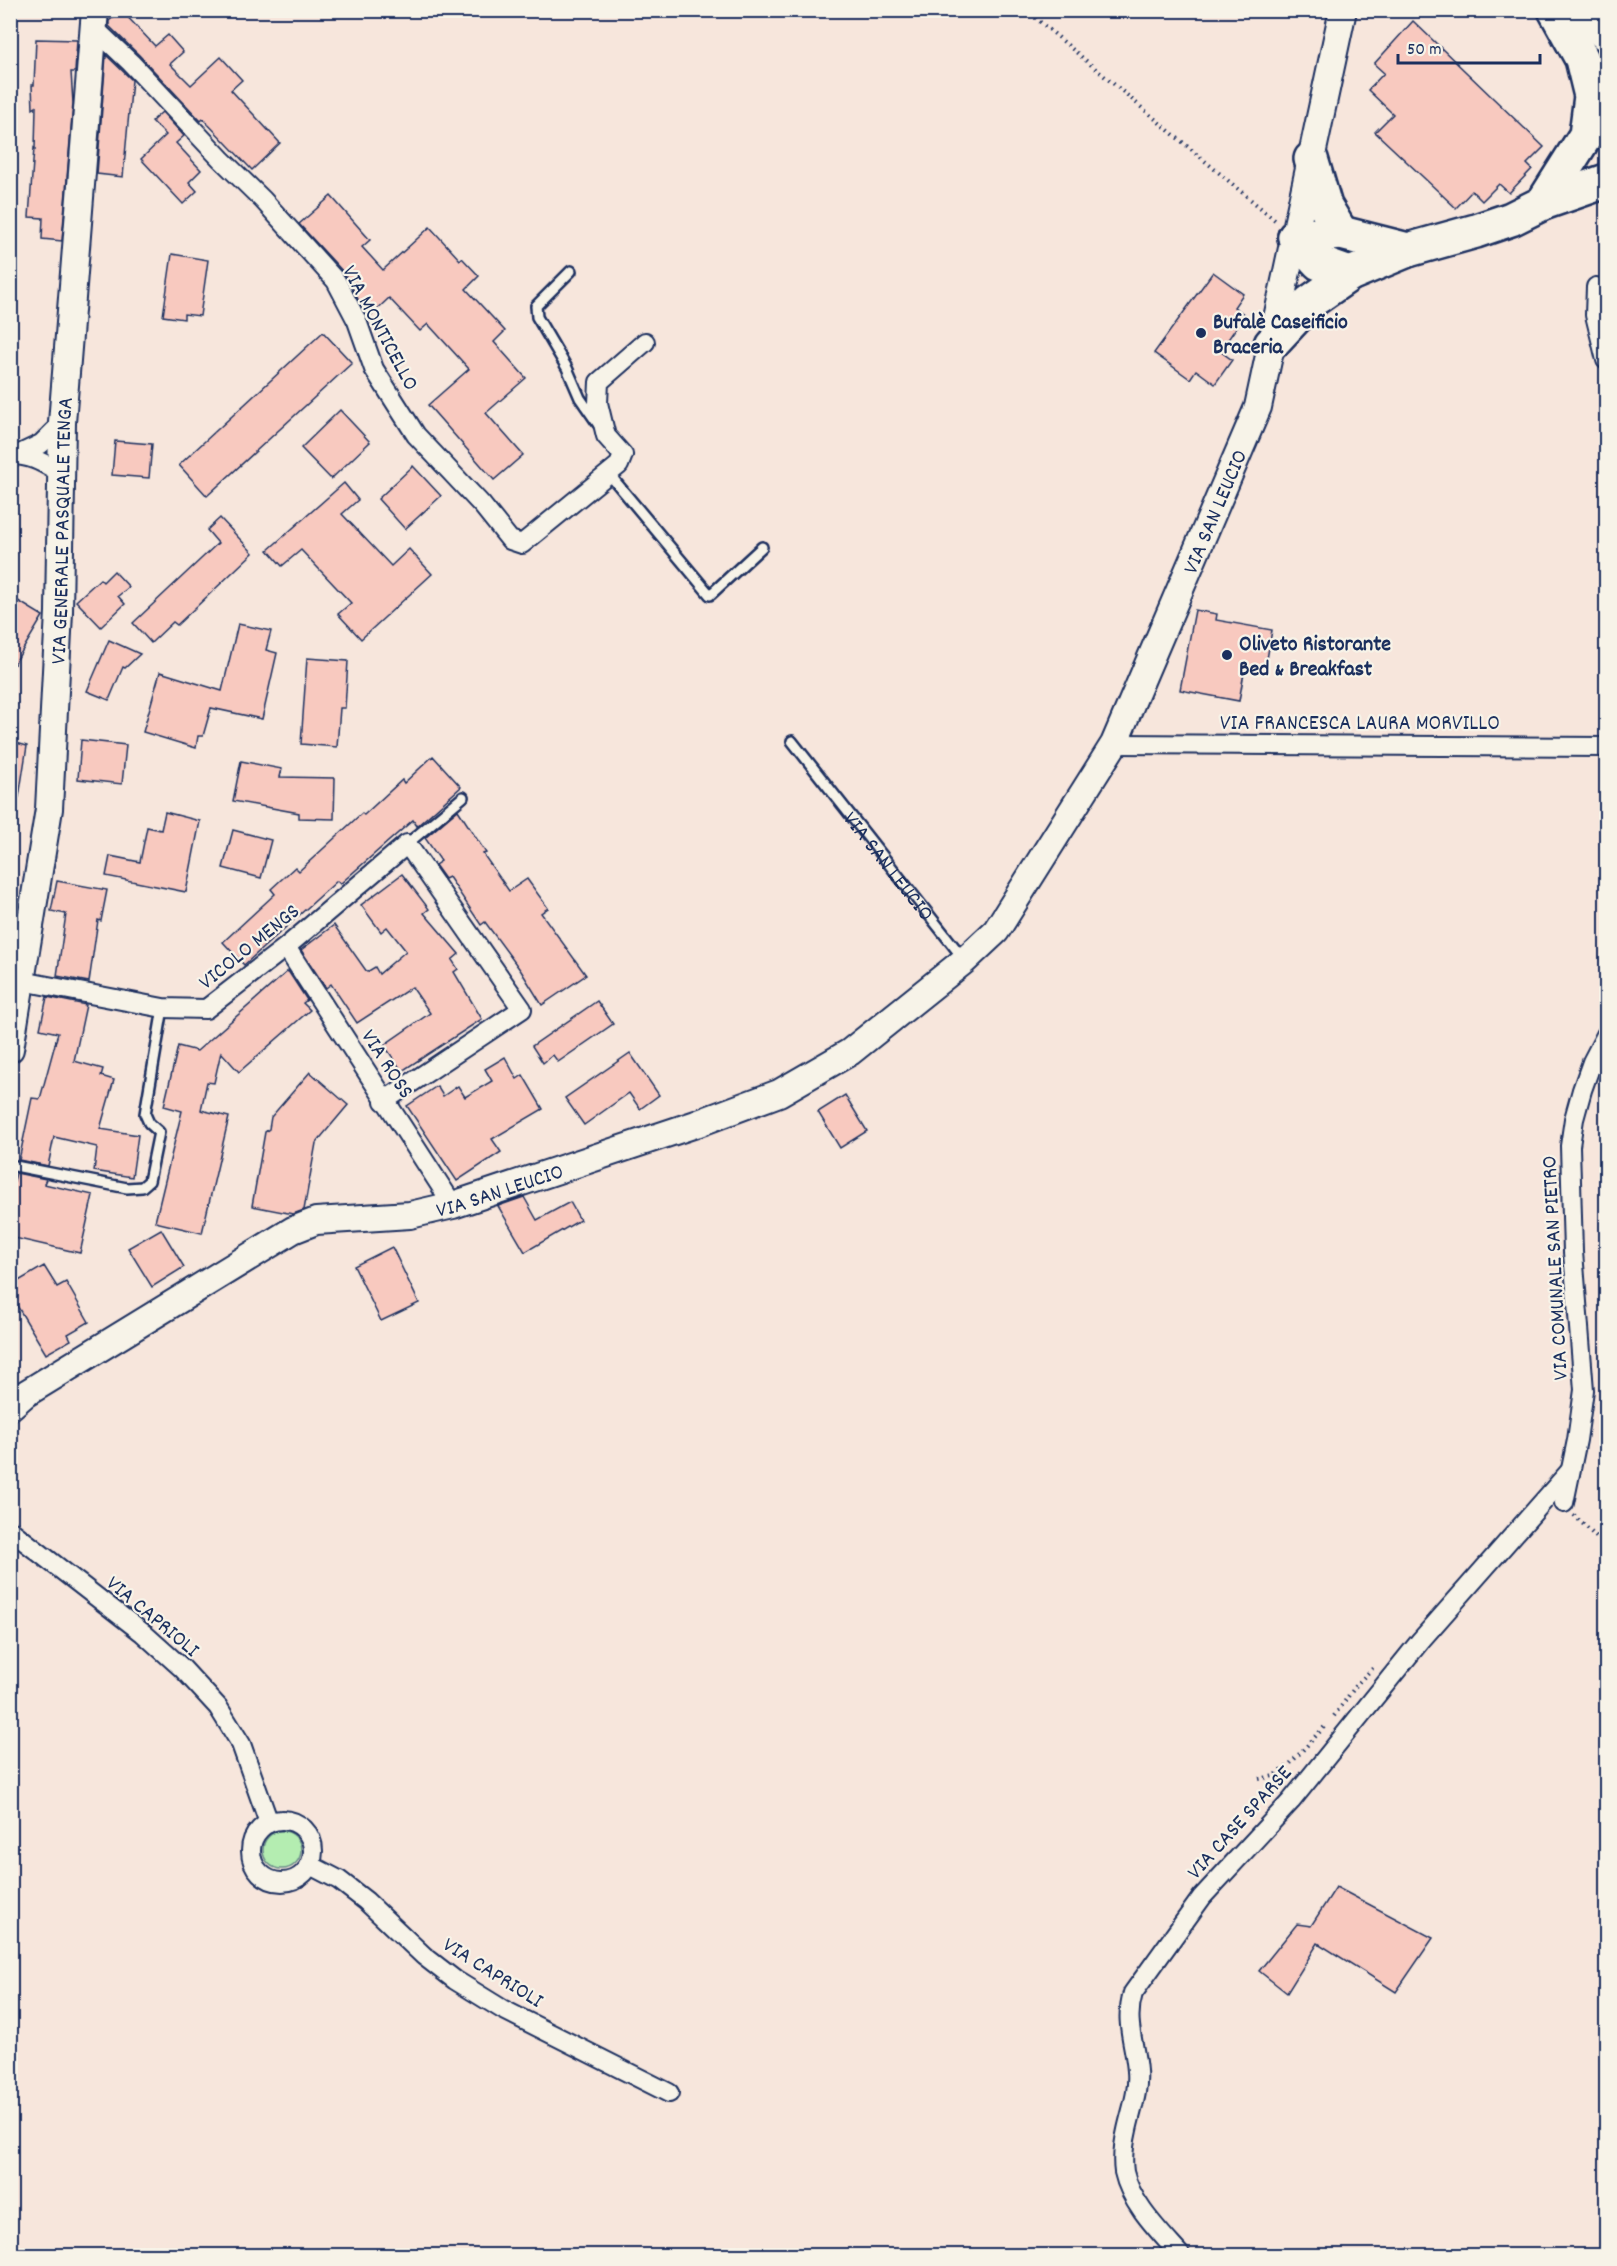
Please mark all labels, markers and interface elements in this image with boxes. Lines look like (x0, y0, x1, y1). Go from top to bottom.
scale bar (1398, 27, 1540, 65)
text: 50 m (1407, 38, 1442, 63)
street label: VIA MONTICELLO (333, 260, 425, 397)
place label: Bufalè Caseificio Braceria (1213, 308, 1348, 364)
marker: Bufalè Caseificio Braceria (1194, 326, 1208, 340)
street label: VIA GENERALE PASQUALE TENGA (44, 396, 83, 665)
street label: VIA SAN LEUCIO (1177, 446, 1257, 579)
place label: Oliveto Ristorante Bed & Breakfast (1239, 630, 1391, 686)
marker: Oliveto Ristorante Bed & Breakfast (1220, 648, 1234, 662)
street label: VIA FRANCESCA LAURA MORVILLO (1220, 709, 1500, 740)
street label: VIA SAN LEUCIO (834, 806, 940, 929)
street label: VICOLO MENGS (193, 897, 307, 998)
street label: VIA ROSS (352, 1024, 420, 1106)
street label: VIA COMUNALE SAN PIETRO (1535, 1155, 1578, 1381)
street label: VIA SAN LEUCIO (434, 1157, 568, 1227)
street label: VIA CAPRIOLI (98, 1569, 205, 1666)
street label: VIA CASE SPARSE (1181, 1759, 1300, 1887)
street label: VIA CAPRIOLI (436, 1931, 549, 2017)

